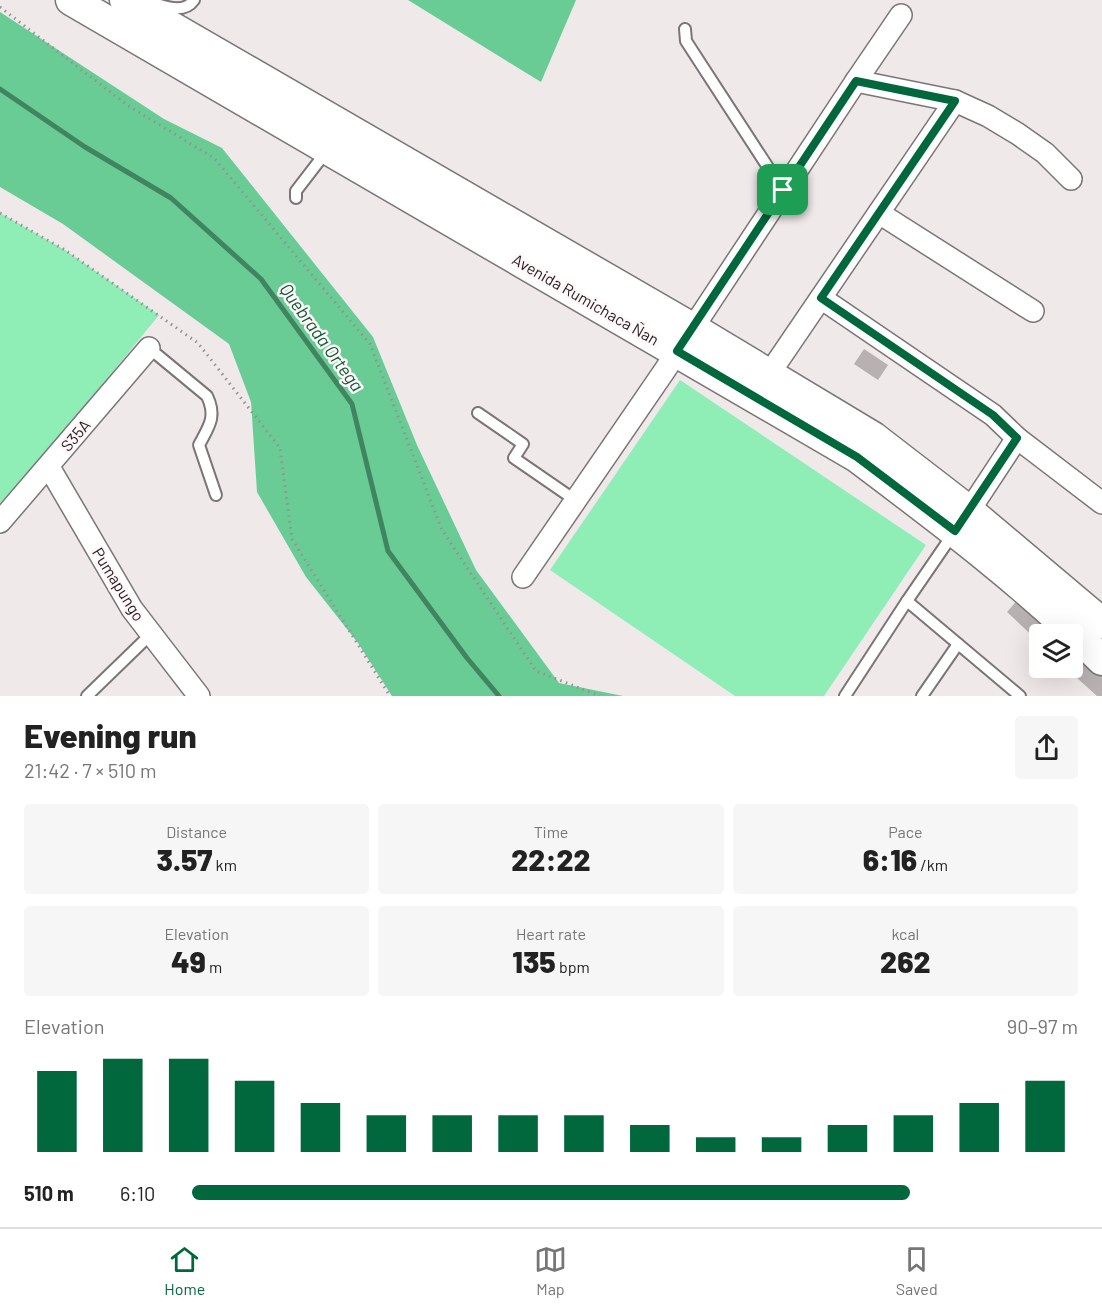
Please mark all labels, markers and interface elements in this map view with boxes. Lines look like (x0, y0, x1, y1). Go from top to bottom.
pin (757, 164, 808, 215)
icon: arrive (766, 173, 799, 206)
street label: Avenida Rumichaca Ñan (509, 249, 663, 349)
water label: Quebrada Ortega (275, 279, 369, 395)
street label: S35A (56, 415, 94, 455)
street label: Pumapungo (89, 544, 149, 624)
map controls (1029, 624, 1083, 678)
button: layers (1029, 624, 1083, 678)
text: Evening run (24, 715, 197, 755)
button: share (1015, 716, 1078, 779)
text: 21:42 · 7 × 510 m (24, 758, 157, 782)
text: Distance (166, 822, 227, 841)
text: Time (534, 822, 568, 841)
text: Pace (888, 822, 923, 841)
text: 3.57 (156, 841, 212, 877)
text: 22:22 (511, 841, 591, 877)
text: 6:16 (863, 841, 917, 877)
text: km (212, 855, 237, 874)
text: /km (917, 855, 948, 874)
text: Elevation (164, 924, 229, 943)
text: Heart rate (516, 924, 586, 943)
text: kcal (891, 924, 919, 943)
text: 49 (171, 943, 206, 979)
text: 135 (512, 943, 556, 979)
text: 262 (880, 943, 931, 979)
text: m (206, 957, 222, 976)
text: bpm (556, 957, 590, 976)
text: Elevation (24, 1014, 105, 1038)
text: 90–97 m (1007, 1014, 1078, 1038)
text: 510 m (24, 1181, 74, 1205)
text: 6:10 (120, 1181, 155, 1205)
tab: Home (164, 1243, 205, 1298)
tab: Map (534, 1243, 567, 1298)
tab: Saved (896, 1243, 938, 1298)

